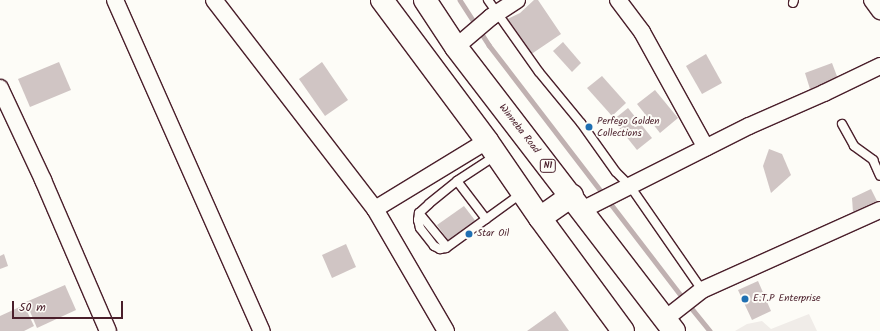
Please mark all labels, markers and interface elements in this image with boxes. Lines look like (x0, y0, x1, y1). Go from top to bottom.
street label: Winneba Road (496, 102, 542, 156)
place label: Perfego Golden Collections (597, 115, 660, 138)
marker: Perfego Golden Collections (584, 122, 594, 132)
road number: N1 (539, 159, 557, 173)
place label: Star Oil (477, 228, 509, 240)
marker: Star Oil (464, 229, 474, 239)
scale bar (14, 293, 125, 319)
place label: E.T.P Enterprise (753, 293, 820, 305)
marker: E.T.P Enterprise (740, 294, 750, 304)
text: 50 m (19, 298, 46, 317)

